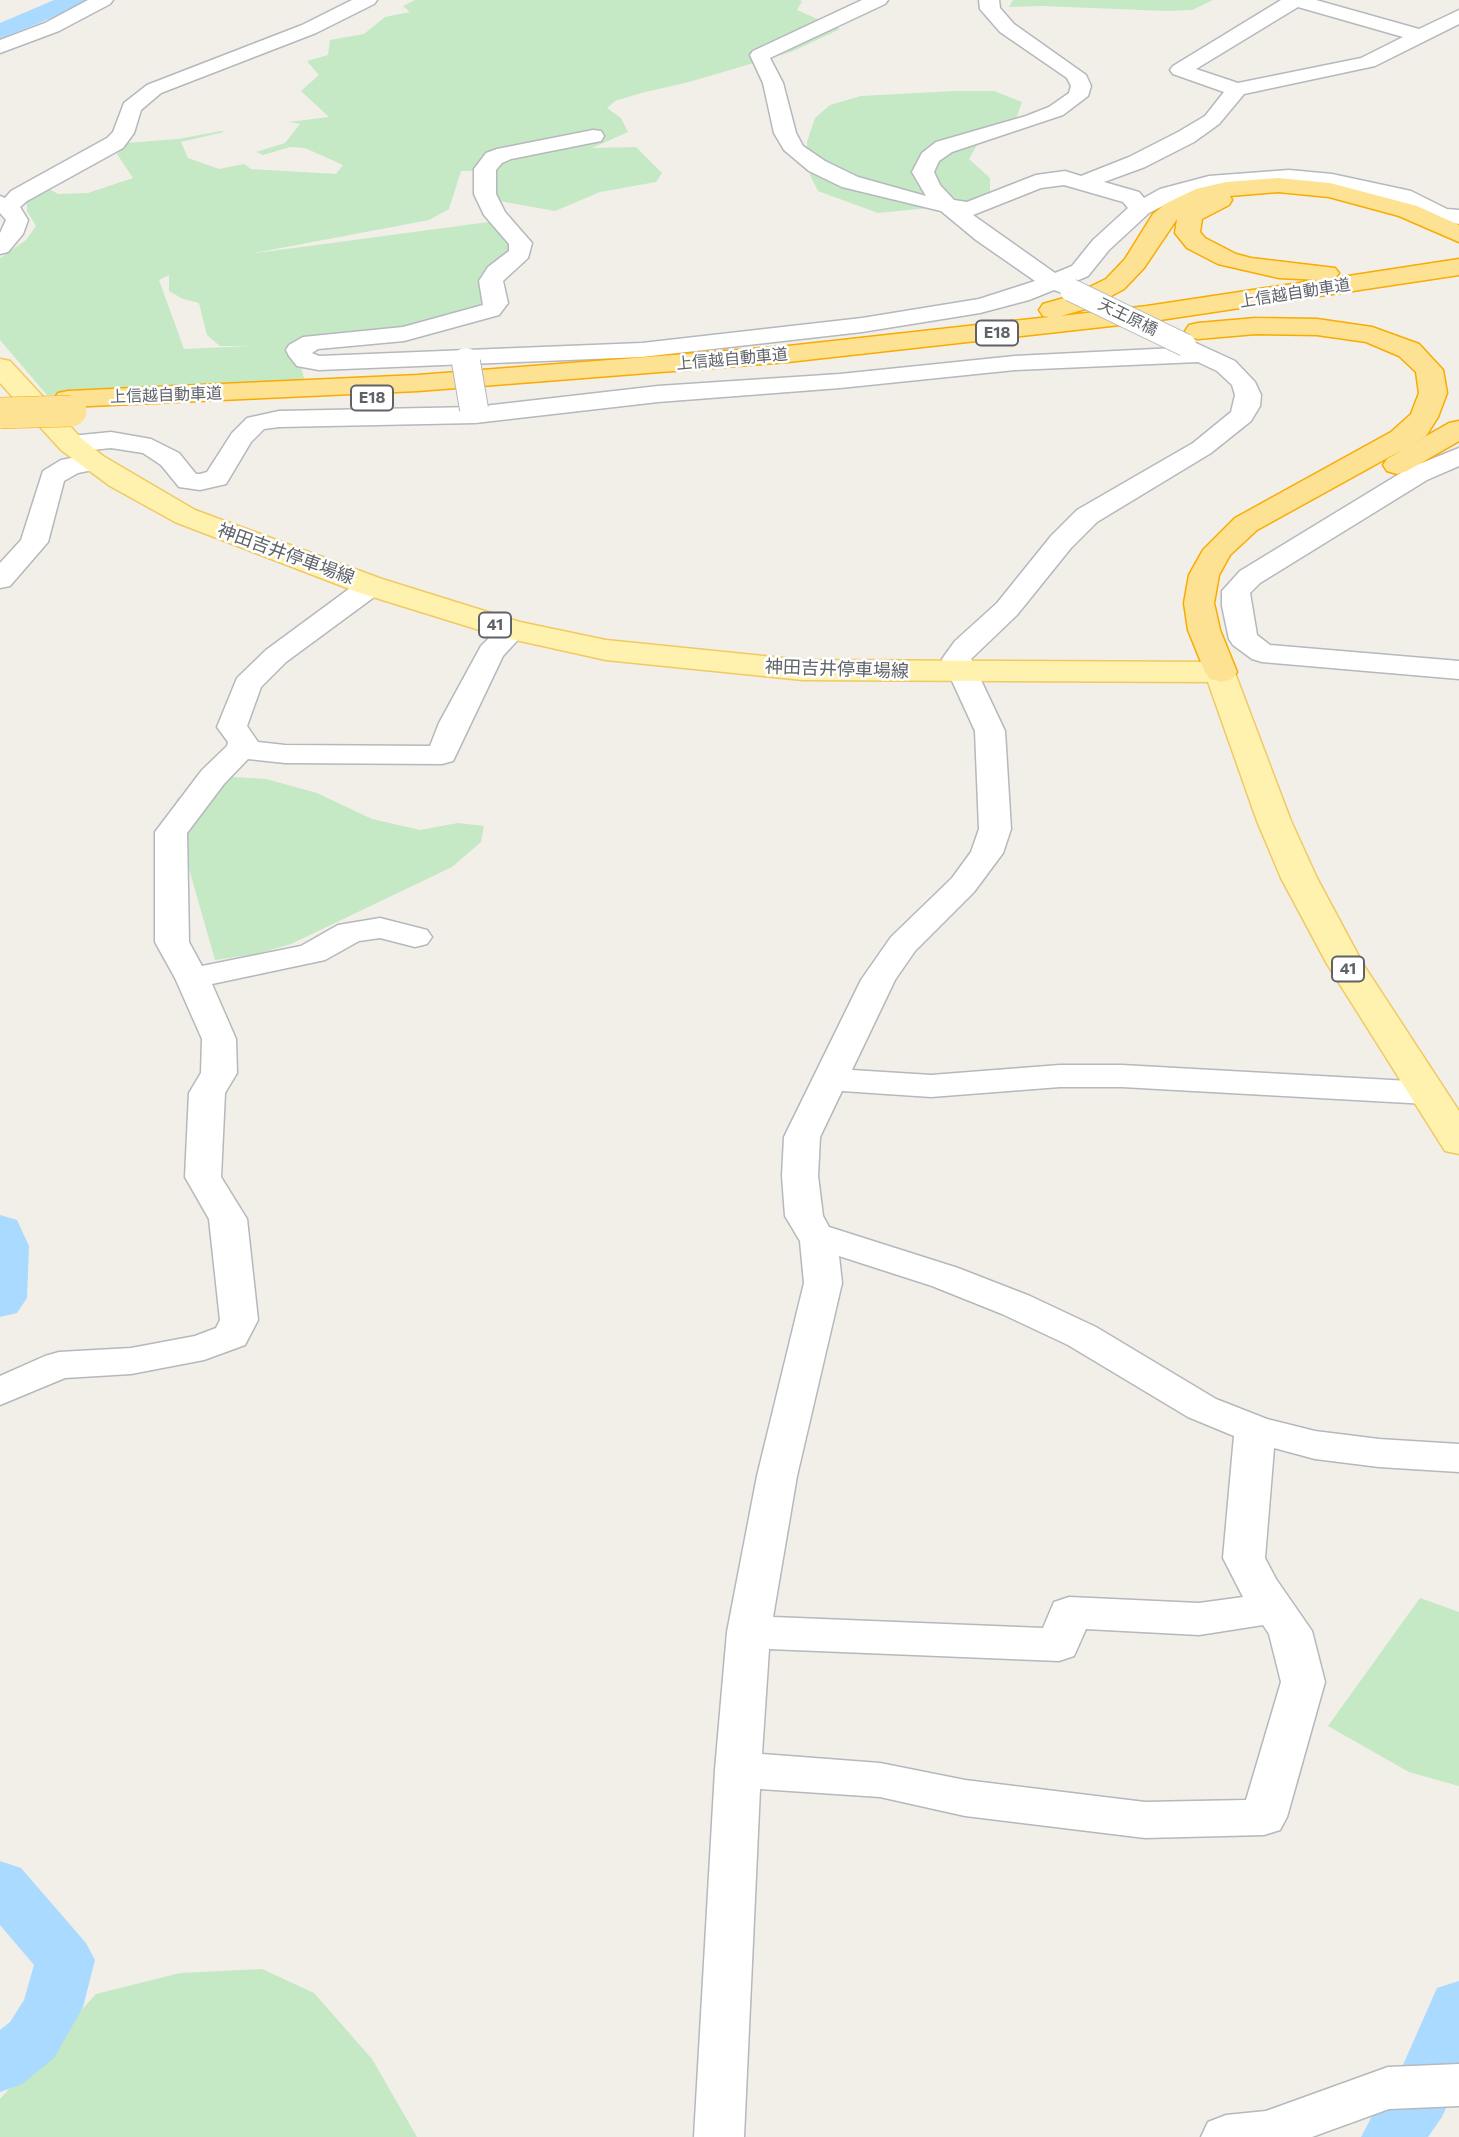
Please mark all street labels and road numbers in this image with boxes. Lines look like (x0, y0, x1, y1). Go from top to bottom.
street label: 上信越自動車道 (1238, 275, 1352, 311)
street label: 天王原橋 (1095, 294, 1161, 340)
road number: E18 (976, 320, 1018, 346)
street label: 上信越自動車道 (675, 345, 789, 373)
street label: 上信越自動車道 (110, 383, 222, 407)
road number: E18 (351, 386, 393, 410)
street label: 神田吉井停車場線 (215, 519, 357, 589)
road number: 41 (479, 612, 511, 638)
street label: 神田吉井停車場線 (765, 656, 909, 682)
road number: 41 (1332, 956, 1364, 981)

